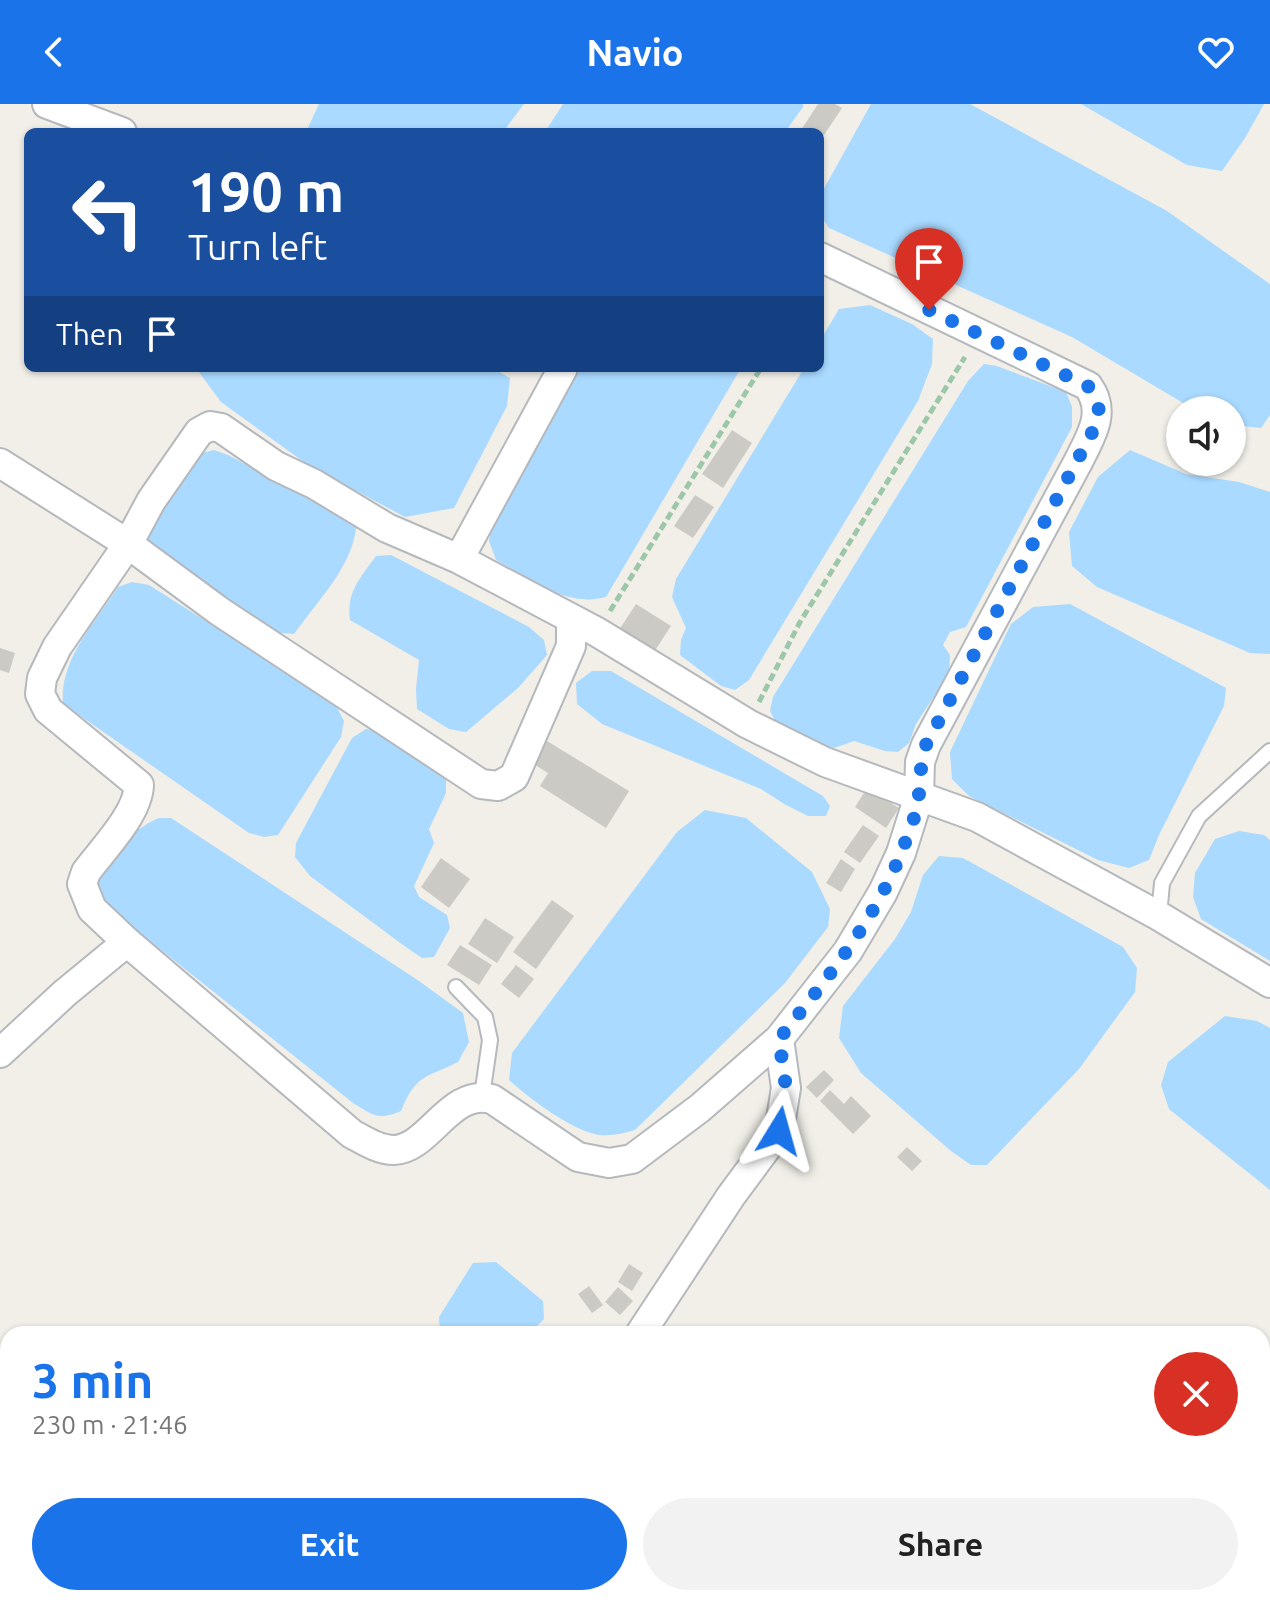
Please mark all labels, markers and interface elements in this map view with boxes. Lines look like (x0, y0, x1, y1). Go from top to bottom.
icon: back (32, 30, 76, 74)
icon: heart (1194, 30, 1238, 74)
text: Navio (587, 32, 683, 73)
icon: left (56, 160, 160, 264)
text: 190 m (188, 160, 344, 223)
text: Turn left (188, 226, 327, 267)
pin (895, 228, 963, 310)
icon: arrive (907, 240, 951, 284)
icon: arrive (140, 312, 184, 356)
text: Then (56, 317, 124, 351)
map controls (1166, 396, 1246, 476)
button: sound (1166, 396, 1246, 476)
position arrow (737, 1089, 821, 1173)
button: close (1154, 1352, 1238, 1436)
text: 3 min (32, 1353, 153, 1407)
text: 230 m · 21:46 (32, 1410, 188, 1439)
button: Exit (32, 1498, 627, 1590)
button: Share (643, 1498, 1238, 1590)

